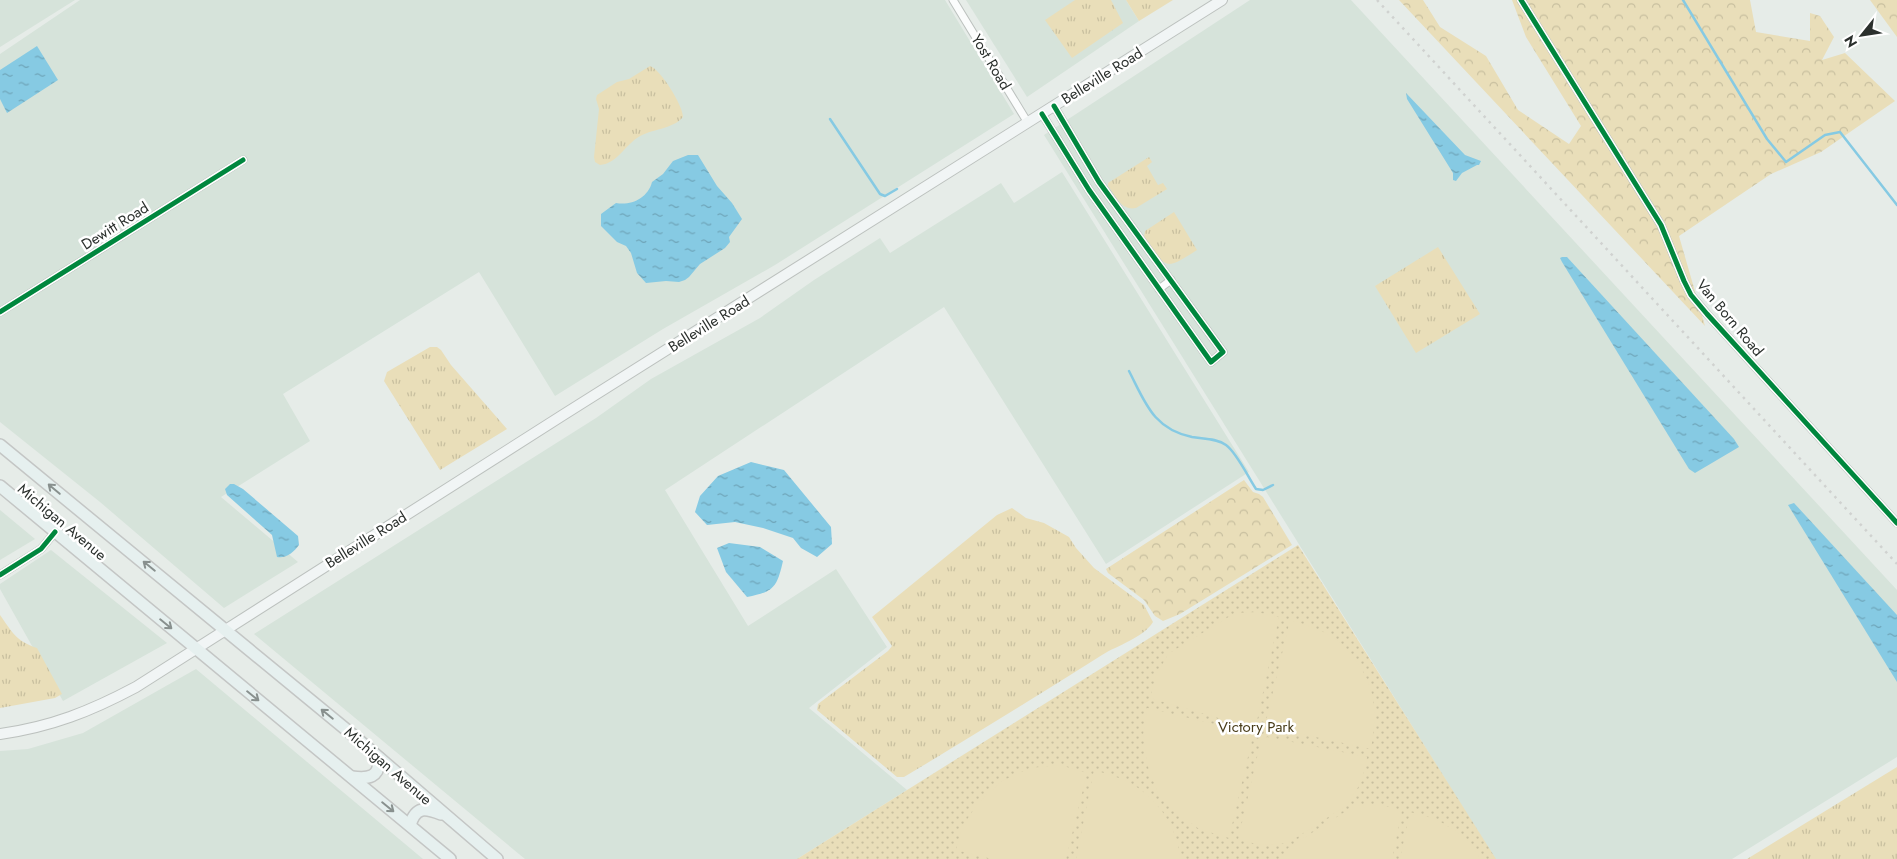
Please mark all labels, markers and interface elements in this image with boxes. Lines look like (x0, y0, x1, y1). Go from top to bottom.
north arrow (1837, 10, 1887, 60)
street label: Yost Road (966, 30, 1016, 94)
text: N (1839, 32, 1862, 51)
street label: Belleville Road (1057, 42, 1147, 110)
street label: Dewitt Road (77, 197, 153, 255)
street label: Van Born Road (1691, 275, 1769, 361)
street label: Belleville Road (664, 290, 754, 358)
street label: Michigan Avenue (13, 478, 111, 566)
one-way arrow (47, 483, 60, 494)
street label: Belleville Road (321, 506, 411, 574)
one-way arrow (142, 561, 155, 572)
one-way arrow (159, 619, 172, 630)
one-way arrow (246, 690, 259, 701)
one-way arrow (321, 708, 334, 719)
park label: Victory Park (1218, 716, 1294, 738)
street label: Michigan Avenue (339, 722, 437, 811)
one-way arrow (381, 802, 395, 812)

